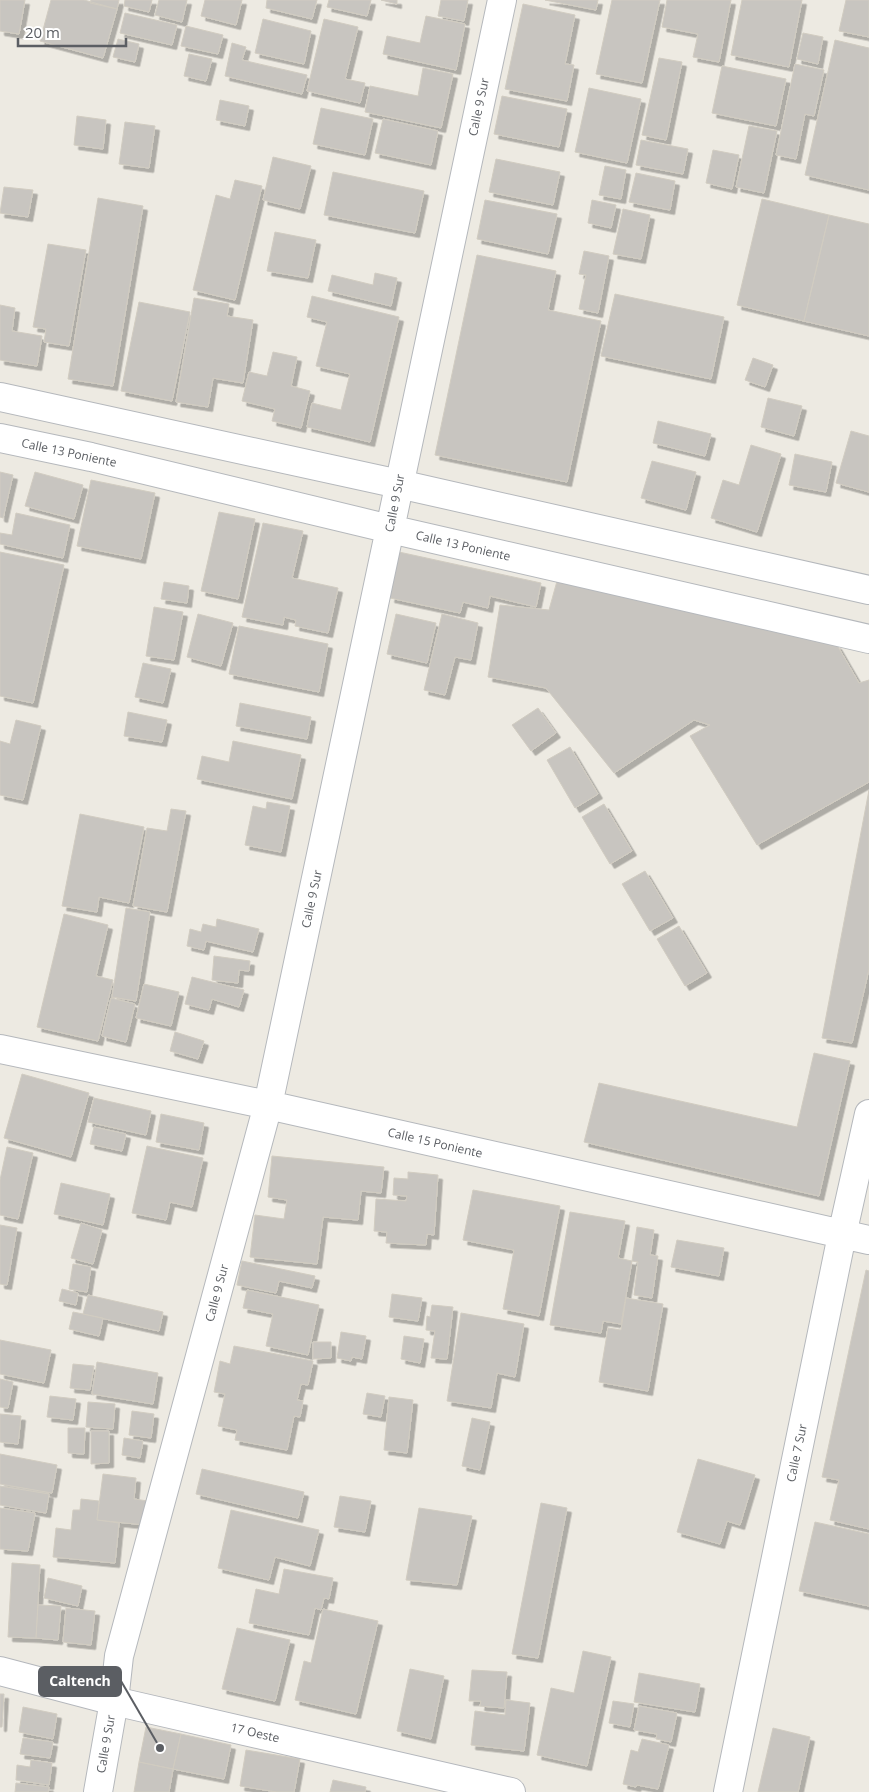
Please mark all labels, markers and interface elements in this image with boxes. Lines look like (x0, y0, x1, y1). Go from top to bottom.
scale bar (18, 15, 125, 47)
text: 20 m (25, 22, 60, 42)
street label: Calle 9 Sur (464, 76, 493, 138)
street label: Calle 13 Poniente (20, 434, 119, 471)
street label: Calle 9 Sur (381, 472, 408, 533)
street label: Calle 13 Poniente (414, 526, 512, 565)
street label: Calle 9 Sur (297, 868, 326, 930)
street label: Calle 15 Poniente (386, 1123, 484, 1162)
street label: Calle 9 Sur (201, 1262, 232, 1324)
street label: Calle 7 Sur (782, 1422, 811, 1484)
callout: Caltench (39, 1667, 121, 1696)
text: Caltench (49, 1671, 111, 1690)
street label: Calle 9 Sur (92, 1713, 119, 1774)
street label: 17 Oeste (229, 1719, 281, 1746)

